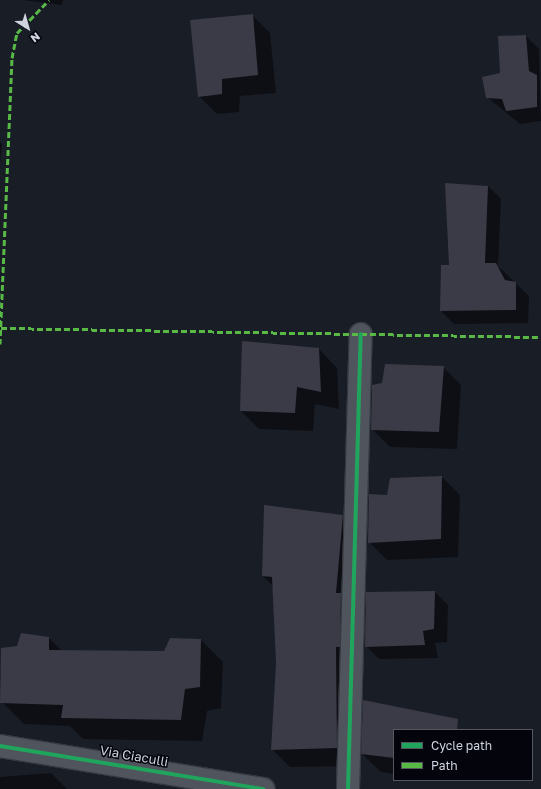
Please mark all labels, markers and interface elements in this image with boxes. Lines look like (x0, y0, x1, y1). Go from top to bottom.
north arrow (8, 8, 48, 48)
text: N (28, 30, 43, 46)
legend (393, 729, 533, 781)
text: Cycle path (431, 738, 492, 753)
street label: Via Ciaculli (99, 742, 169, 770)
text: Path (431, 758, 458, 773)

